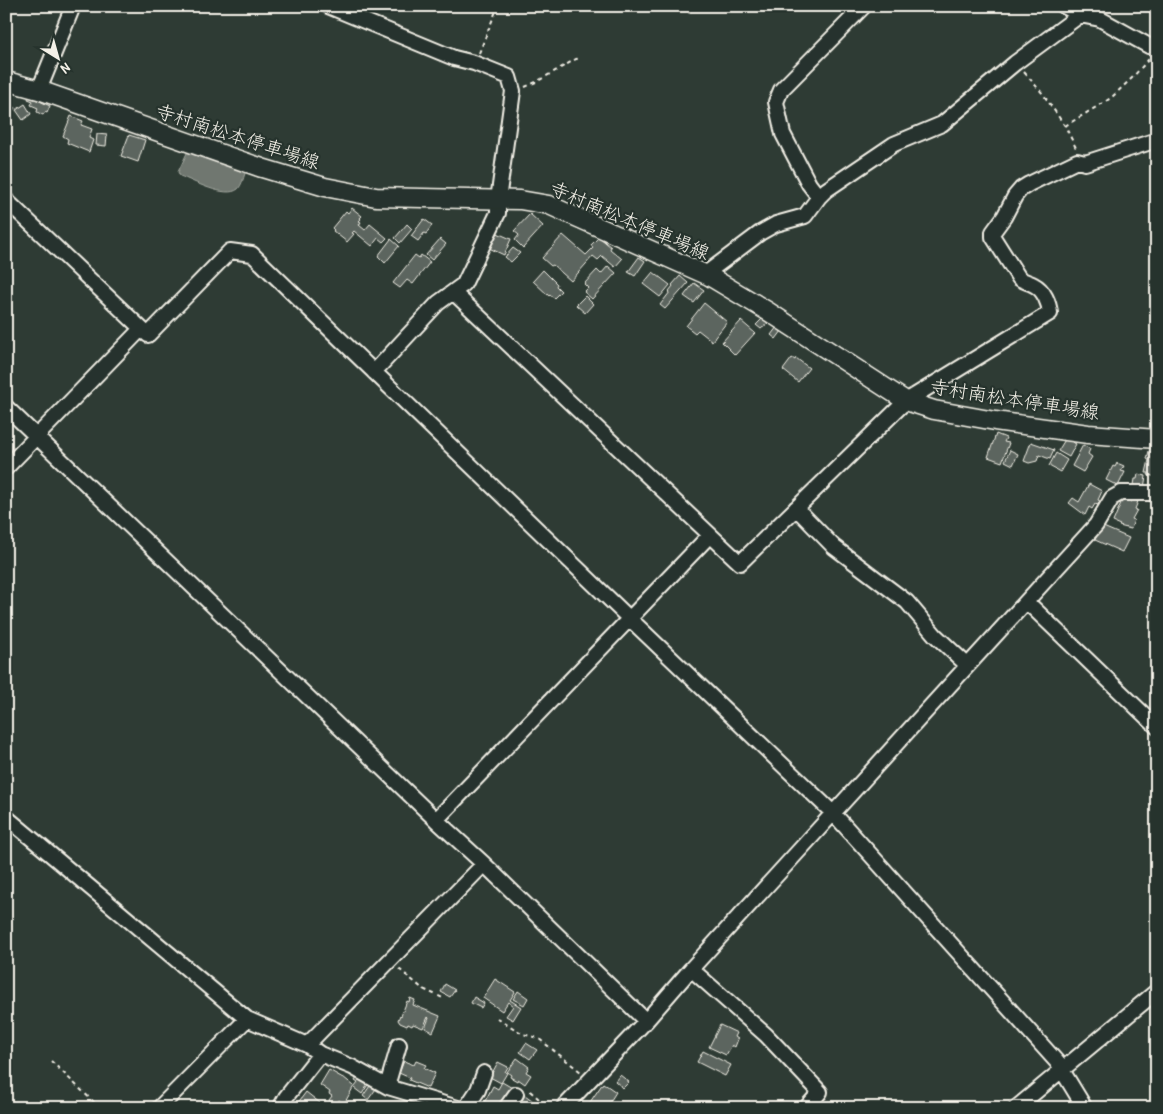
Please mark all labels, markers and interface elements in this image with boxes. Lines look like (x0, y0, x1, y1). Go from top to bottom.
north arrow (32, 32, 82, 82)
text: N (57, 59, 75, 79)
street label: 寺村南松本停車場線 (153, 97, 323, 175)
street label: 寺村南松本停車場線 (546, 175, 714, 265)
street label: 寺村南松本停車場線 (929, 373, 1101, 425)

